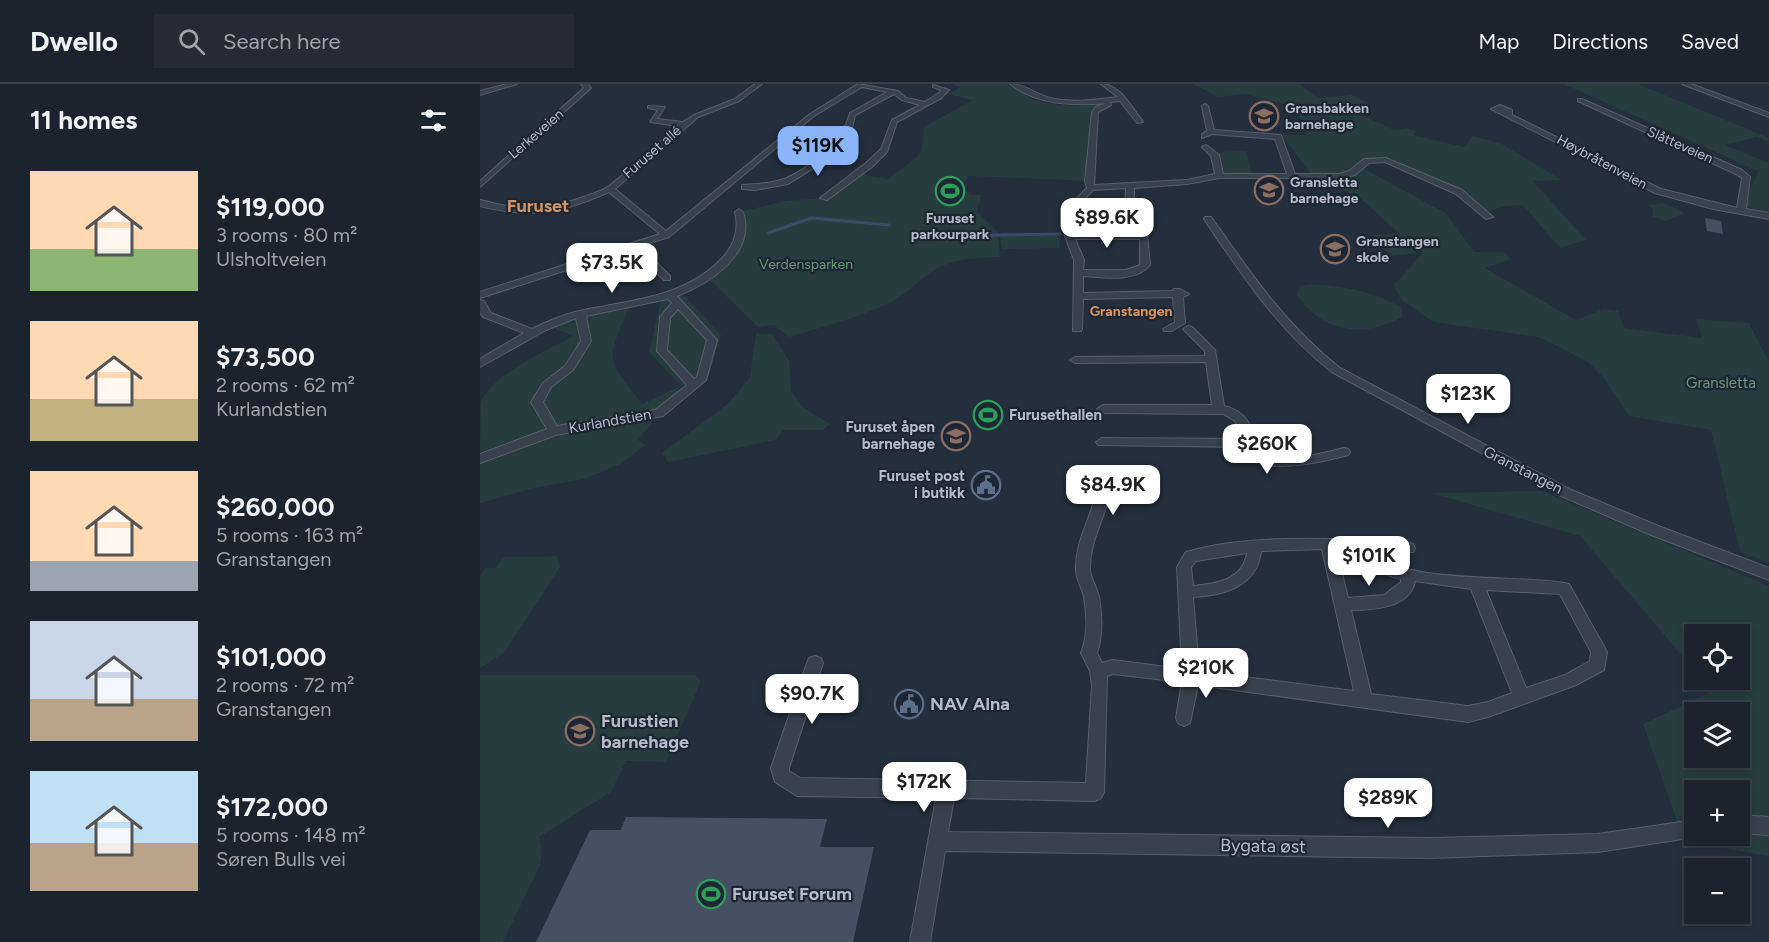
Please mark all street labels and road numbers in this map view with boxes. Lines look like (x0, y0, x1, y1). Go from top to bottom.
street label: Lerkeveien (505, 105, 567, 162)
street label: Furuset allé (619, 122, 685, 182)
street label: Slåtteveien (1644, 123, 1716, 167)
street label: Høybråtenveien (1554, 131, 1650, 193)
street label: Kurlandstien (567, 405, 653, 437)
street label: Granstangen (1480, 442, 1566, 498)
street label: Bygata øst (1220, 834, 1306, 858)

